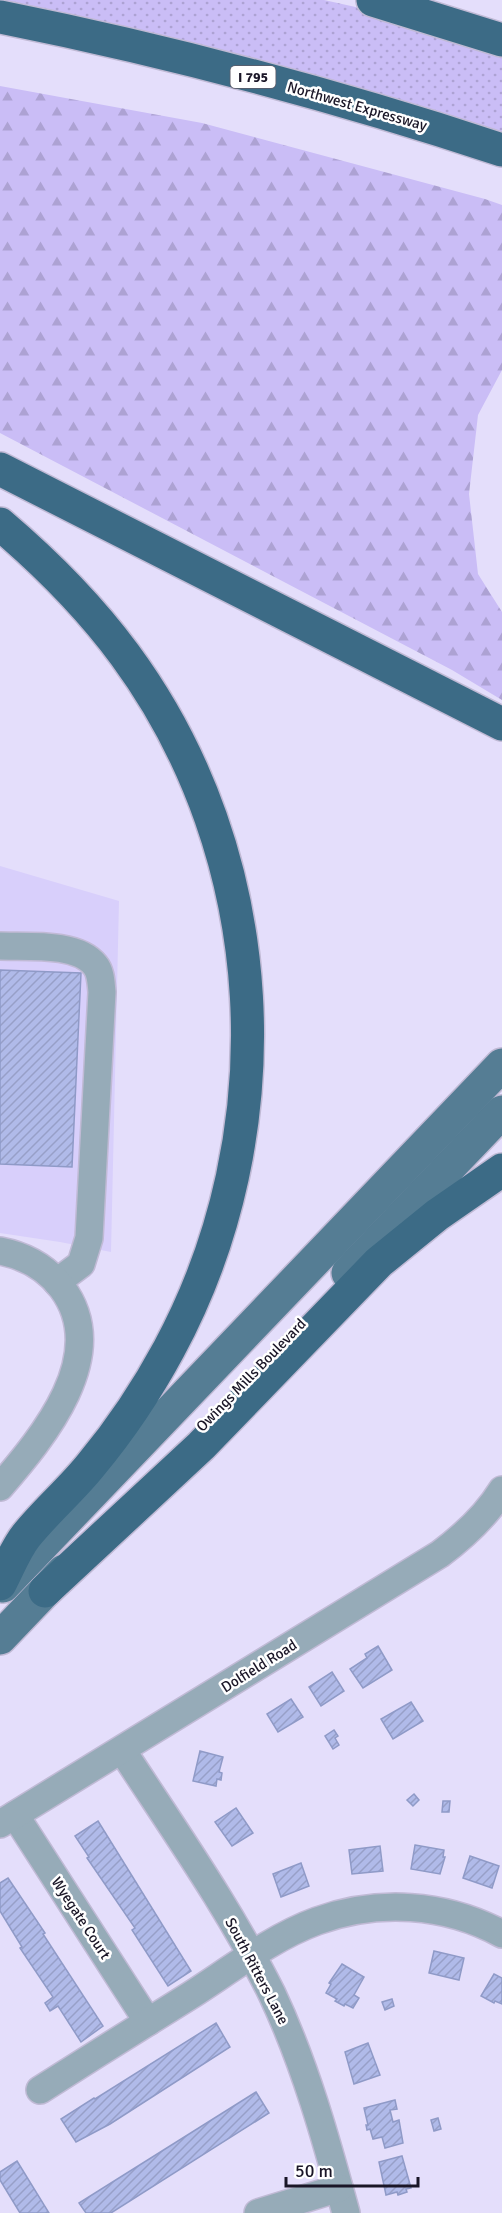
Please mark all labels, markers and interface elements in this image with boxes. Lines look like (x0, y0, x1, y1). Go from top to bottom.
road number: I 795 (230, 66, 276, 88)
street label: Northwest Expressway (285, 77, 429, 135)
street label: Owings Mills Boulevard (192, 1315, 310, 1435)
street label: Dolfield Road (218, 1636, 300, 1696)
street label: Wyegate Court (48, 1874, 114, 1962)
street label: South Ritters Lane (221, 1915, 293, 2027)
scale bar (286, 2150, 418, 2188)
text: 50 m (295, 2160, 333, 2182)

